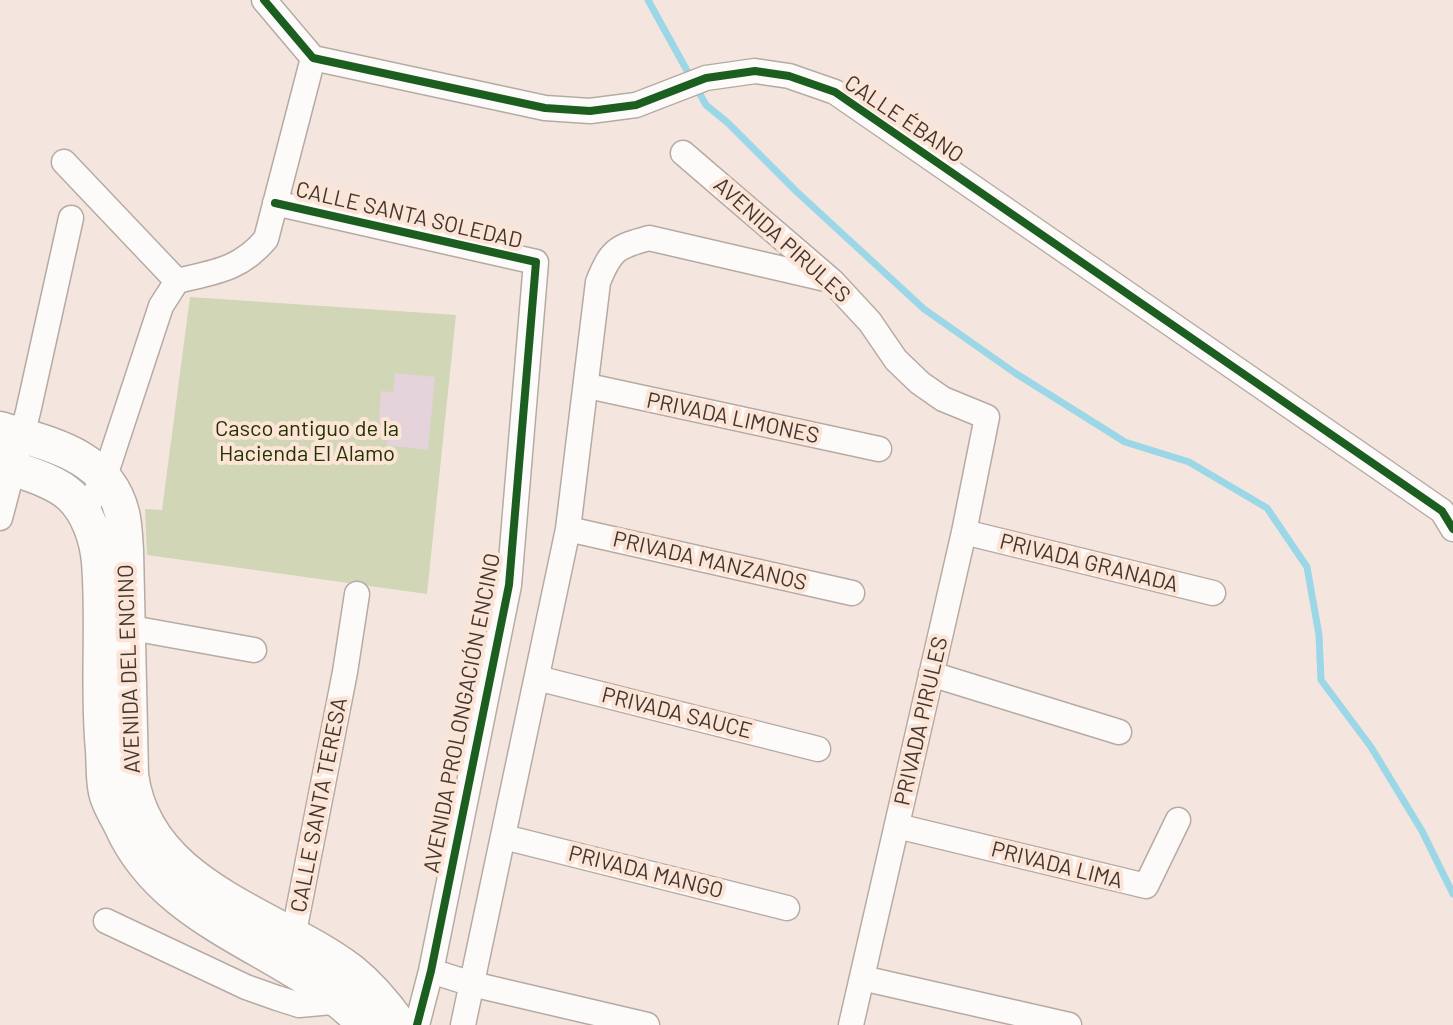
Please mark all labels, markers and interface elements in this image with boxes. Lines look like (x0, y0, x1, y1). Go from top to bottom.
street label: CALLE ÉBANO (839, 70, 969, 168)
street label: AVENIDA PIRULES (708, 172, 856, 308)
street label: CALLE SANTA SOLEDAD (293, 176, 525, 254)
street label: PRIVADA LIMONES (644, 387, 822, 449)
park label: Casco antiguo de la Hacienda El Alamo (215, 416, 399, 468)
street label: PRIVADA MANZANOS (611, 526, 809, 596)
street label: PRIVADA GRANADA (997, 528, 1181, 598)
street label: AVENIDA PROLONGACIÓN ENCINO (418, 551, 506, 875)
street label: AVENIDA DEL ENCINO (112, 564, 146, 774)
street label: PRIVADA PIRULES (889, 634, 953, 808)
street label: PRIVADA SAUCE (599, 682, 755, 744)
street label: CALLE SANTA TERESA (285, 695, 353, 915)
street label: PRIVADA LIMA (989, 836, 1125, 894)
street label: PRIVADA MANGO (566, 840, 726, 904)

